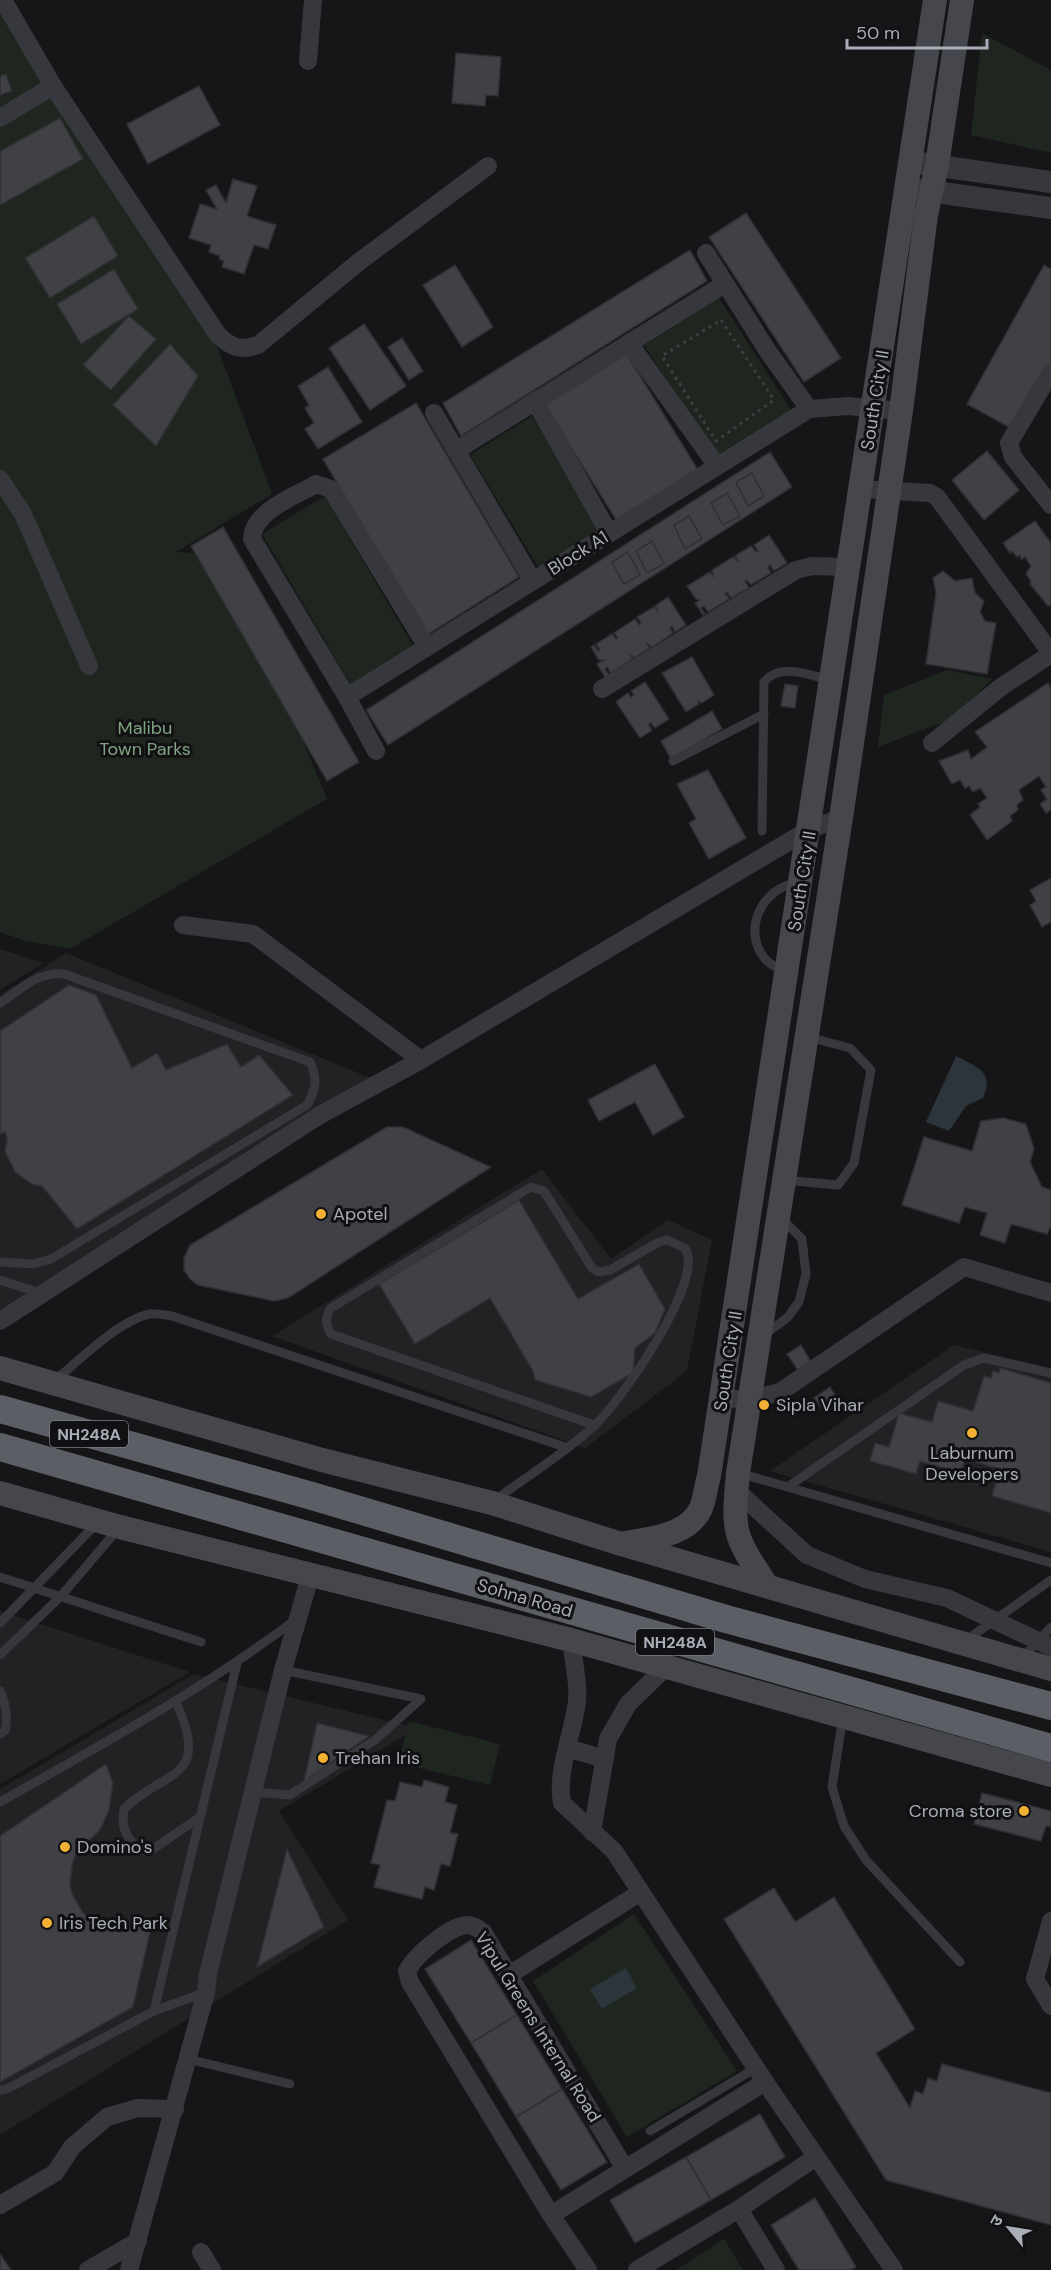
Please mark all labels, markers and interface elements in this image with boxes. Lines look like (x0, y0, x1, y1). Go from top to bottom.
scale bar (847, 12, 986, 50)
text: 50 m (856, 21, 900, 45)
street label: South City II (855, 348, 895, 452)
street label: Block A1 (543, 525, 613, 581)
park label: Malibu Town Parks (99, 716, 191, 761)
street label: South City II (782, 829, 822, 933)
place label: Apotel (333, 1202, 388, 1226)
marker: Apotel (314, 1207, 328, 1221)
street label: South City II (708, 1309, 748, 1413)
place label: Sipla Vihar (776, 1393, 864, 1417)
marker: Sipla Vihar (757, 1398, 771, 1412)
road number: NH248A (50, 1421, 128, 1447)
marker: Laburnum Developers (965, 1426, 979, 1440)
place label: Laburnum Developers (925, 1441, 1019, 1486)
street label: Sohna Road (474, 1573, 576, 1623)
road number: NH248A (636, 1629, 714, 1655)
place label: Trehan Iris (335, 1746, 420, 1770)
marker: Trehan Iris (316, 1751, 330, 1765)
place label: Croma store (909, 1799, 1012, 1823)
marker: Croma store (1017, 1804, 1031, 1818)
place label: Domino's (77, 1835, 153, 1859)
marker: Domino's (58, 1840, 72, 1854)
place label: Iris Tech Park (59, 1911, 168, 1935)
marker: Iris Tech Park (40, 1916, 54, 1930)
street label: Vipul Greens Internal Road (469, 1927, 607, 2127)
north arrow (979, 2198, 1039, 2258)
text: उ (985, 2211, 1008, 2230)

